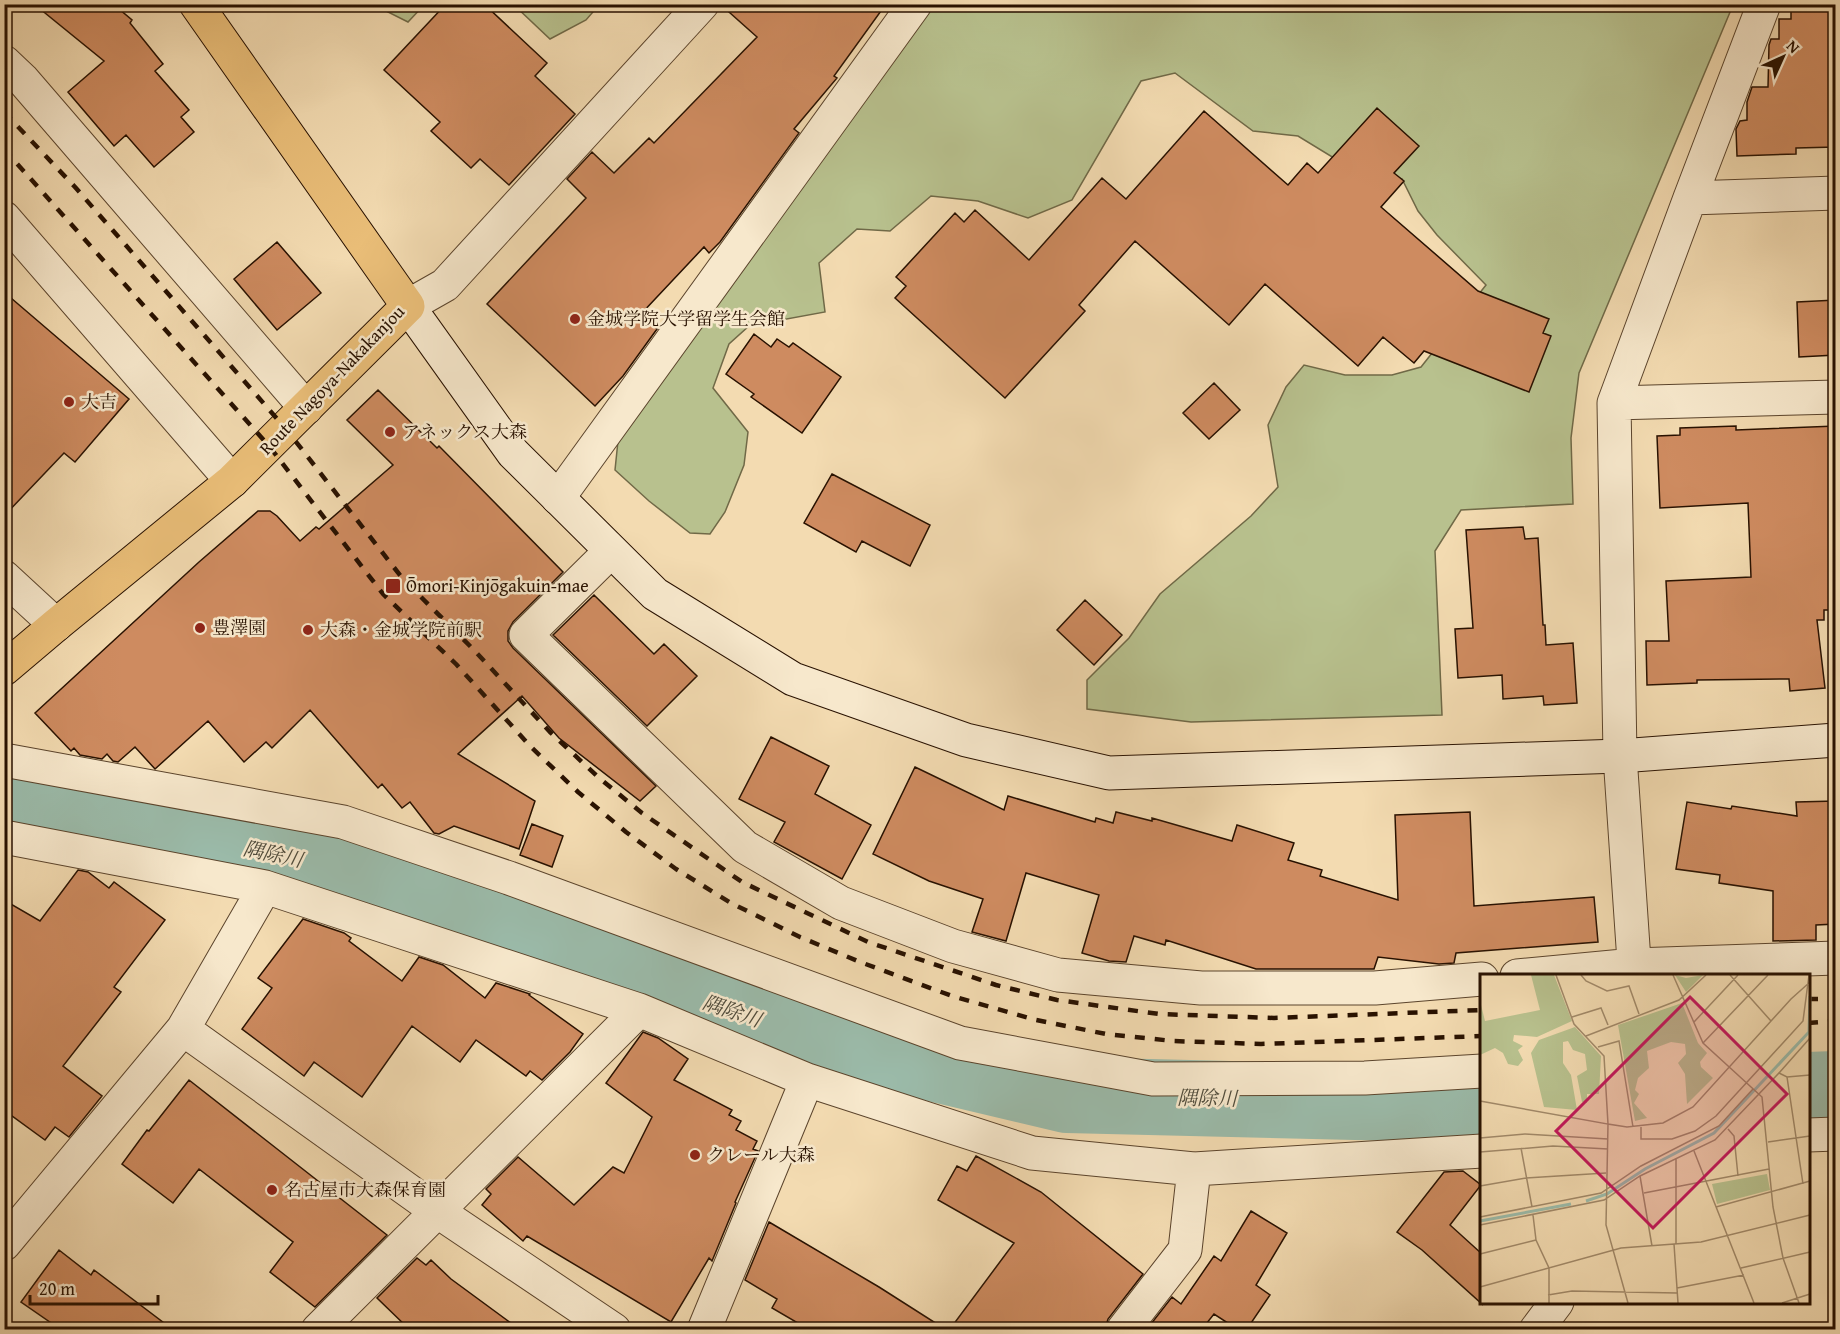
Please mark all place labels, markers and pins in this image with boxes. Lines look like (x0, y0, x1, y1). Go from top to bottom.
place label: 金城学院大学留学生会館 (587, 305, 785, 332)
marker: 金城学院大学留学生会館 (568, 312, 582, 326)
place label: 大吉 (81, 388, 117, 415)
marker: 大吉 (62, 395, 76, 409)
place label: アネックス大森 (402, 418, 527, 445)
marker: アネックス大森 (383, 425, 397, 439)
place label: Ōmori-Kinjōgakuin-mae (406, 572, 589, 599)
marker: Ōmori-Kinjōgakuin-mae (384, 577, 402, 595)
place label: 豊澤園 (212, 614, 266, 641)
place label: 大森・金城学院前駅 (320, 616, 482, 643)
marker: 豊澤園 (193, 621, 207, 635)
marker: 大森・金城学院前駅 (301, 623, 315, 637)
place label: クレール大森 (707, 1141, 815, 1168)
marker: クレール大森 (688, 1148, 702, 1162)
place label: 名古屋市大森保育園 (284, 1176, 446, 1203)
marker: 名古屋市大森保育園 (265, 1183, 279, 1197)

